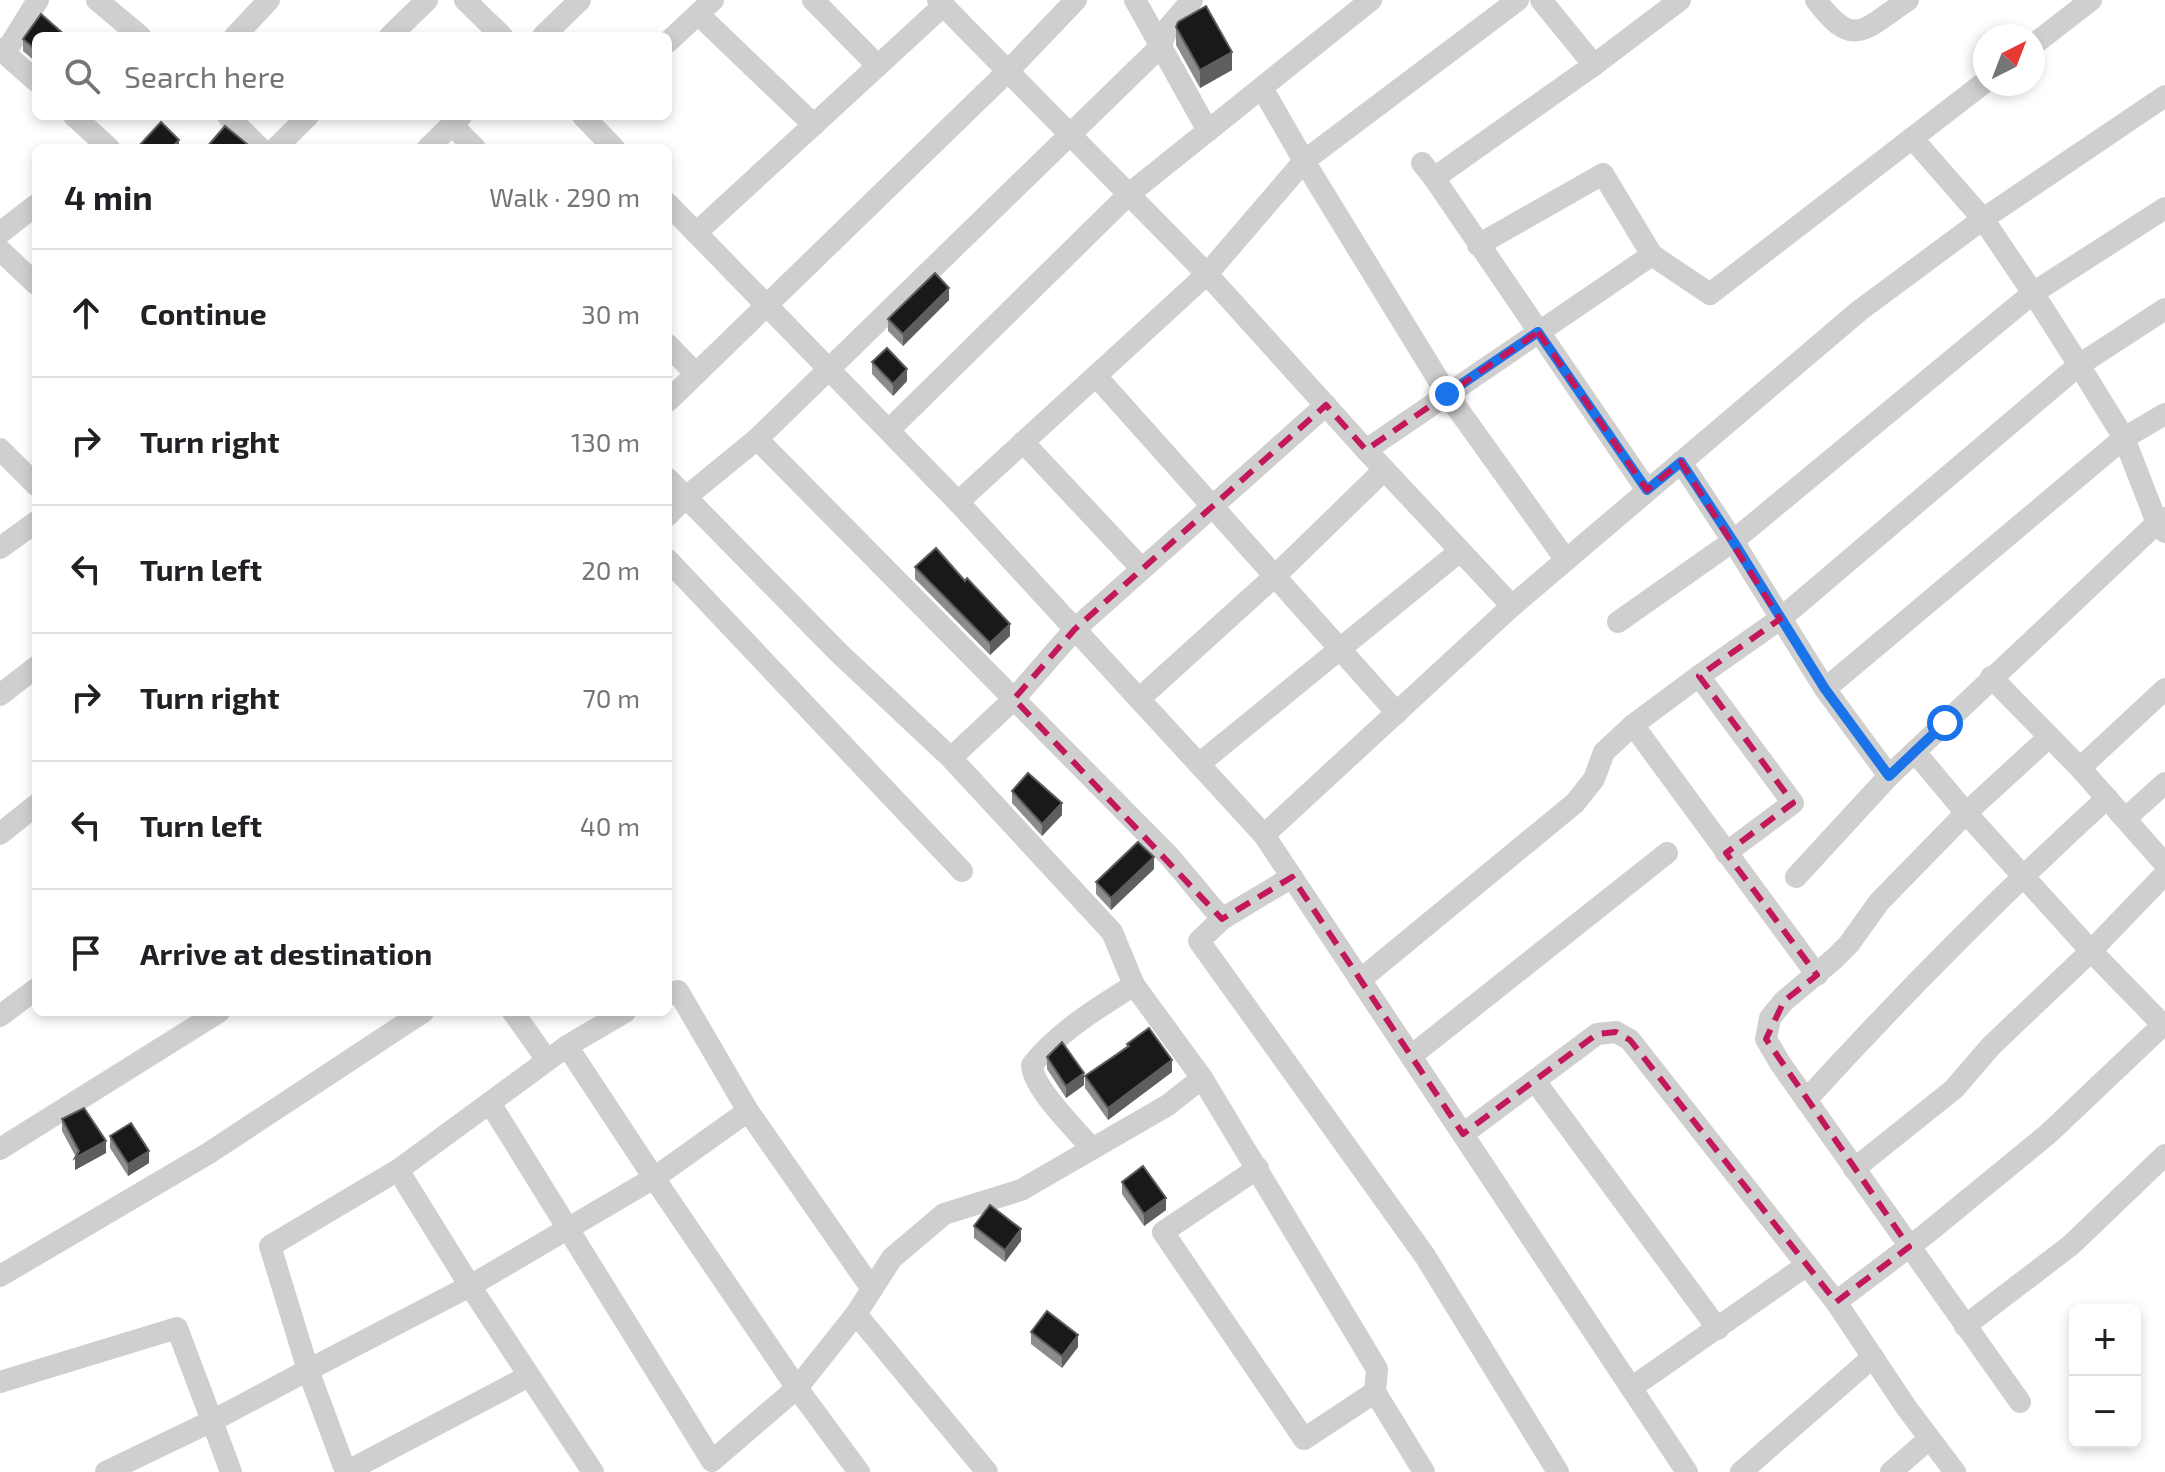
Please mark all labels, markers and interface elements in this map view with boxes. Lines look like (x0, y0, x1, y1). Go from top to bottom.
north arrow (1973, 24, 2045, 96)
search box (32, 32, 672, 120)
icon: search (60, 54, 104, 98)
text: Search here (124, 58, 285, 94)
text: 4 min (64, 176, 153, 217)
text: Walk · 290 m (489, 181, 640, 212)
icon: ahead (64, 291, 108, 335)
text: Continue (140, 295, 267, 331)
text: 30 m (581, 298, 640, 329)
route end (1429, 376, 1465, 412)
icon: right (64, 419, 108, 463)
text: Turn right (140, 423, 280, 459)
text: 130 m (571, 426, 640, 457)
icon: left (64, 547, 108, 591)
text: Turn left (140, 551, 262, 587)
text: 20 m (581, 554, 640, 585)
icon: right (64, 675, 108, 719)
text: Turn right (140, 679, 280, 715)
text: 70 m (582, 682, 640, 713)
route start (1927, 705, 1963, 741)
icon: left (64, 803, 108, 847)
text: Turn left (140, 807, 262, 843)
text: 40 m (580, 810, 640, 841)
icon: arrive (64, 931, 108, 975)
text: Arrive at destination (140, 935, 432, 971)
map controls (2069, 1304, 2141, 1448)
button: + (2069, 1304, 2141, 1376)
button: − (2069, 1376, 2141, 1448)

